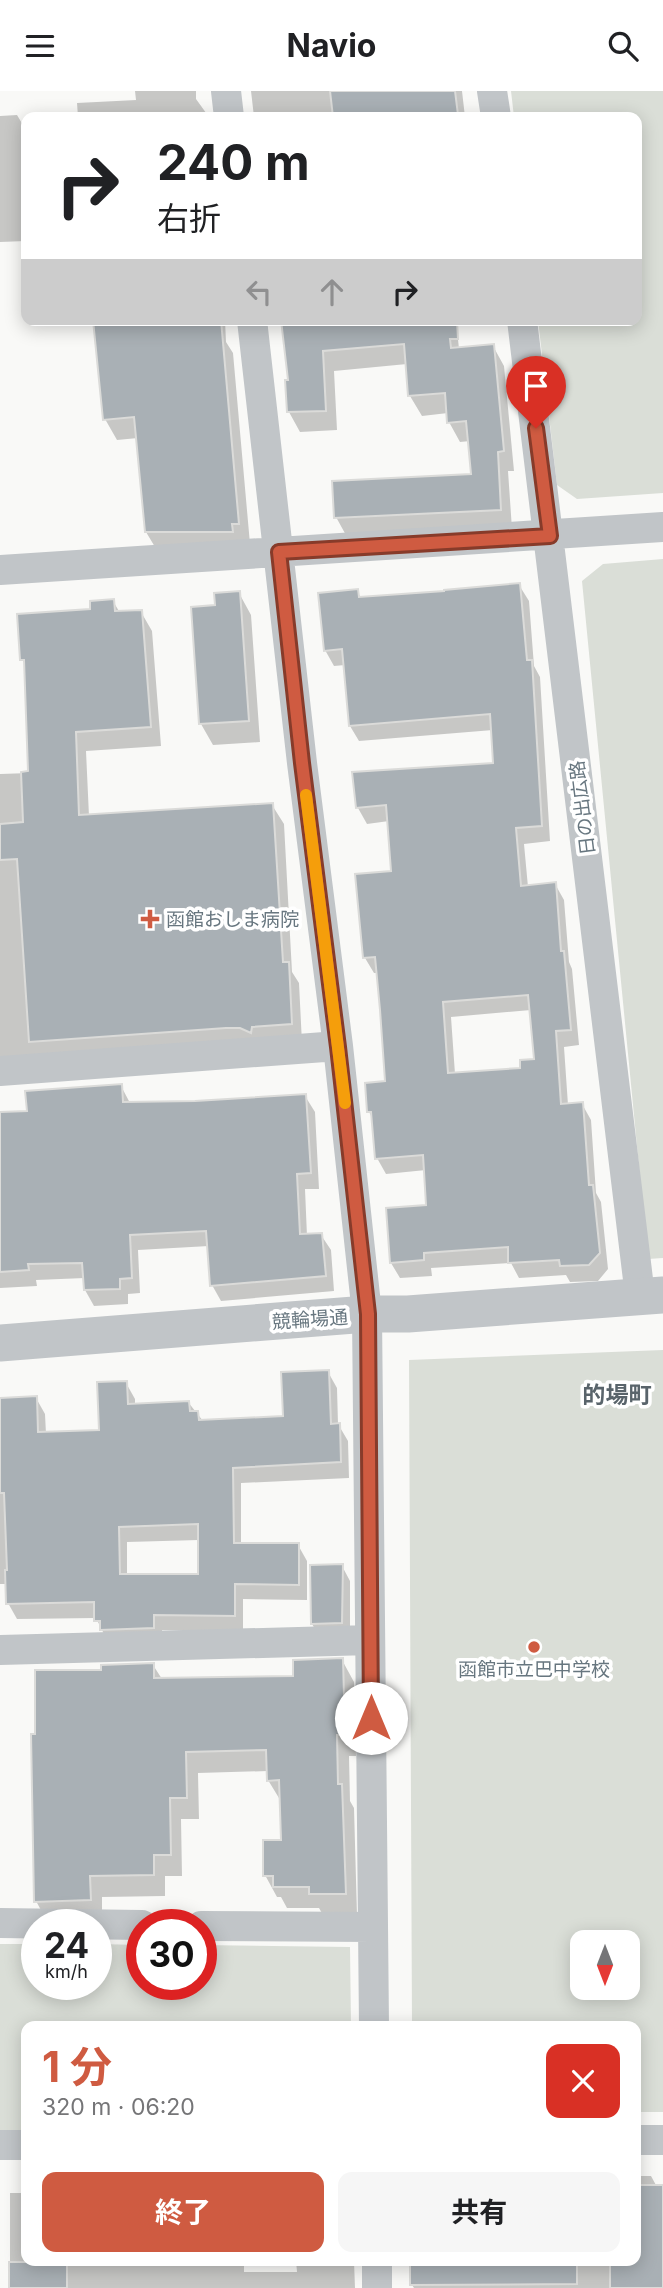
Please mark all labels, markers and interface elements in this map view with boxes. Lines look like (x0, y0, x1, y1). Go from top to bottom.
text: Navio (287, 26, 376, 65)
icon: menu (21, 27, 59, 65)
icon: search (604, 27, 642, 65)
text: 240 m (157, 133, 310, 192)
icon: right (42, 140, 133, 231)
text: 右折 (157, 199, 221, 238)
icon: left (240, 273, 278, 311)
icon: ahead (313, 273, 351, 311)
icon: right (386, 273, 424, 311)
pin (506, 356, 566, 428)
icon: arrive (517, 367, 555, 405)
street label: 日の出広路 (565, 759, 600, 856)
place label: 函館おしま病院 (166, 908, 299, 931)
marker: 函館おしま病院 (140, 909, 160, 929)
street label: 競輪場通 (271, 1305, 349, 1334)
district label: 的場町 (583, 1381, 652, 1409)
marker: 函館市立巴中学校 (526, 1639, 542, 1655)
place label: 函館市立巴中学校 (458, 1658, 610, 1681)
position arrow (334, 1681, 408, 1755)
speed limit sign: 30 (126, 1909, 217, 2000)
text: 24 (44, 1924, 89, 1966)
north arrow (570, 1930, 640, 2000)
map controls (570, 1930, 640, 2000)
text: km/h (45, 1961, 88, 1982)
text: 1 分 (42, 2041, 112, 2092)
button: close (546, 2044, 620, 2118)
text: 320 m · 06:20 (42, 2093, 195, 2121)
button: 終了 (42, 2172, 324, 2252)
button: 共有 (338, 2172, 620, 2252)

